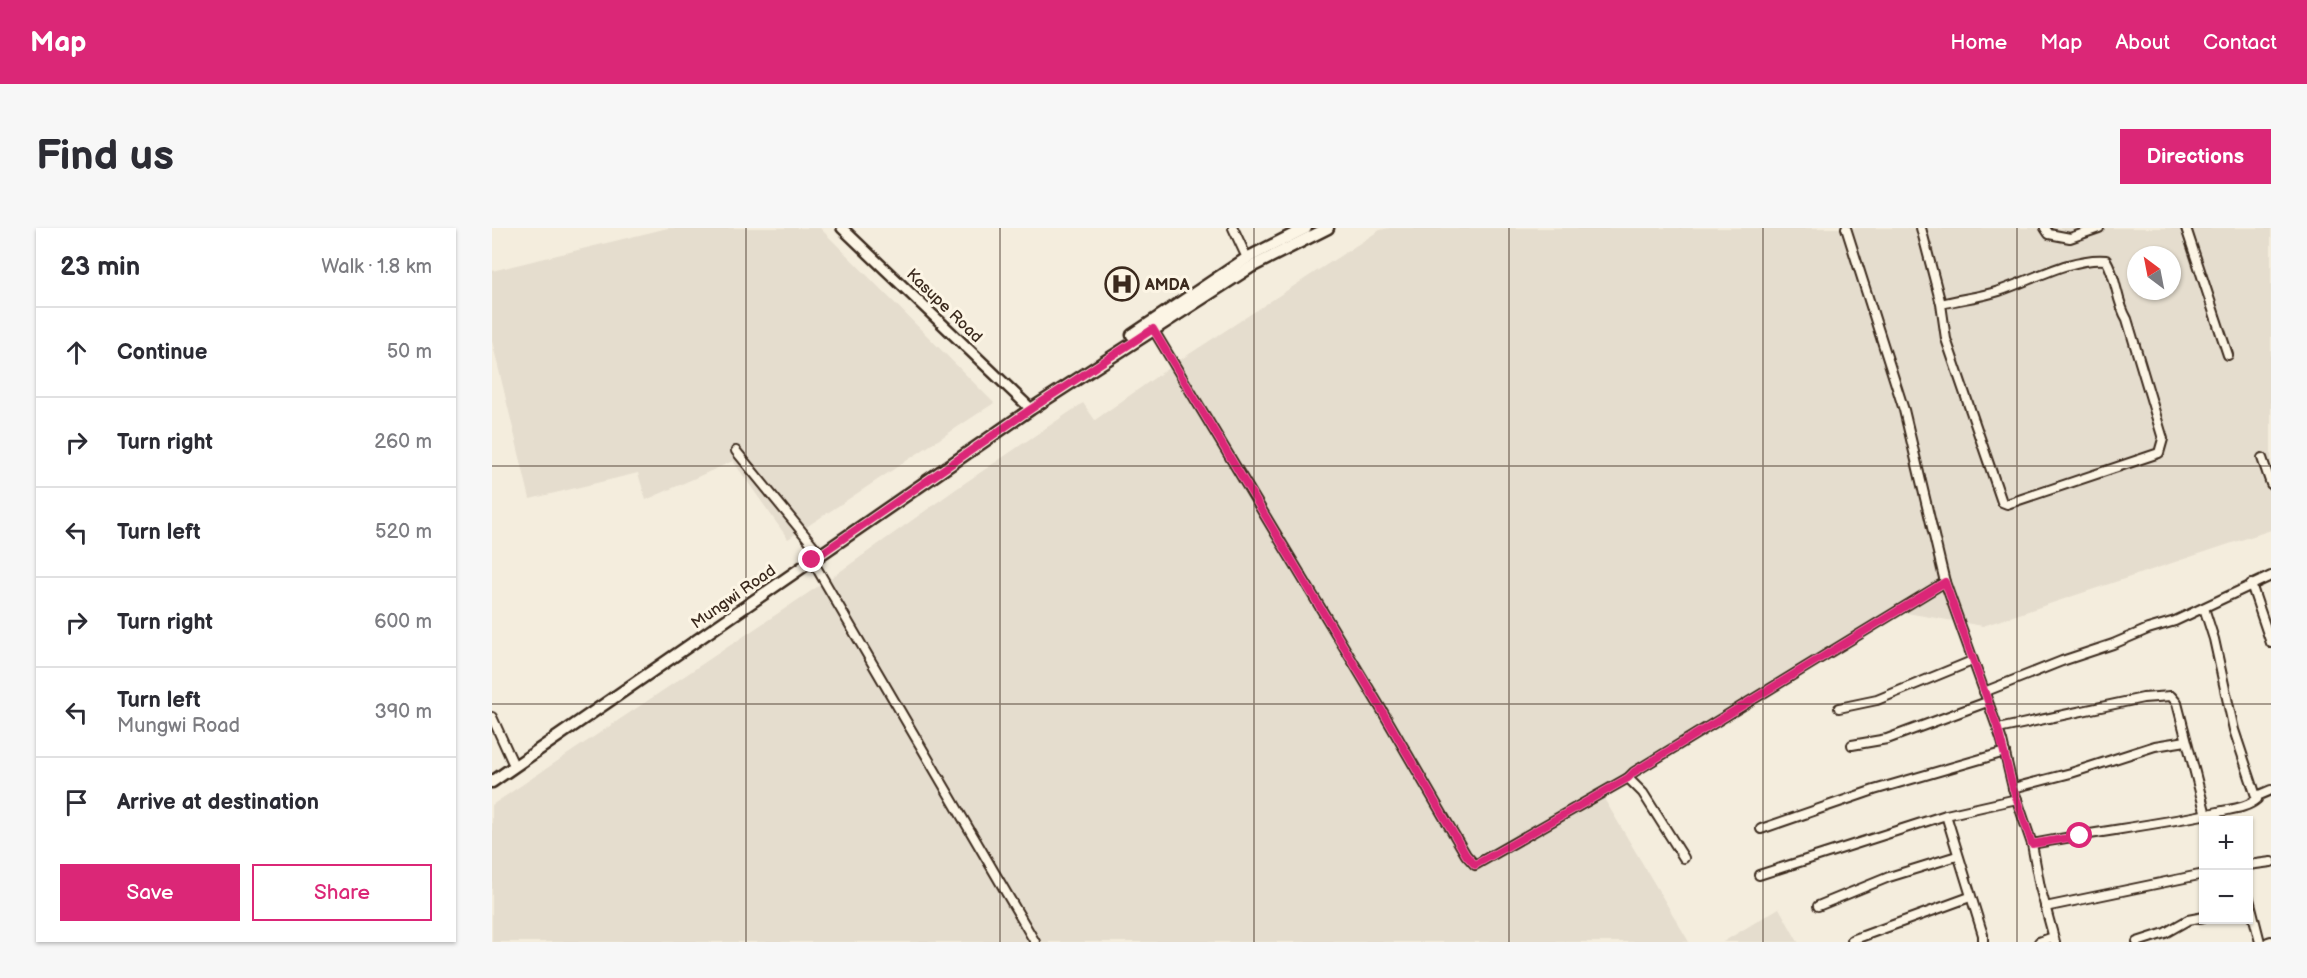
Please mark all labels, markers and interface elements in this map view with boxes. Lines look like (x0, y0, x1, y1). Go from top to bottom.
text: Map (30, 26, 86, 59)
text: Home (1950, 30, 2007, 55)
text: Map (2040, 30, 2082, 55)
text: About (2115, 30, 2170, 55)
text: Contact (2203, 30, 2277, 55)
button: Directions (2120, 129, 2271, 184)
text: Find us (36, 131, 174, 182)
north arrow (2127, 246, 2181, 300)
text: 23 min (60, 252, 140, 283)
text: Walk · 1.8 km (321, 255, 432, 279)
street label: Kasupe Road (902, 265, 986, 347)
hospital icon: AMDA (1104, 266, 1140, 302)
place label: AMDA (1144, 276, 1190, 295)
icon: ahead (60, 336, 93, 369)
text: Continue (117, 339, 207, 366)
text: 50 m (387, 340, 432, 364)
icon: right (60, 426, 93, 459)
text: Turn right (117, 429, 213, 456)
text: 260 m (374, 430, 432, 454)
icon: left (60, 516, 93, 549)
text: Turn left (117, 519, 201, 546)
text: 520 m (375, 520, 432, 544)
route end (798, 546, 824, 572)
street label: Mungwi Road (688, 561, 780, 633)
icon: right (60, 606, 93, 639)
text: Turn right (117, 609, 213, 636)
text: 600 m (374, 610, 432, 634)
text: Turn left (117, 687, 201, 714)
icon: left (60, 696, 93, 729)
text: 390 m (374, 700, 432, 724)
text: Mungwi Road (117, 714, 240, 738)
icon: arrive (60, 786, 93, 819)
text: Arrive at destination (117, 789, 319, 816)
map controls (2199, 816, 2253, 924)
button: + (2199, 816, 2253, 870)
route start (2066, 822, 2092, 848)
button: Save (60, 864, 240, 921)
button: Share (252, 864, 432, 921)
button: − (2199, 870, 2253, 924)

